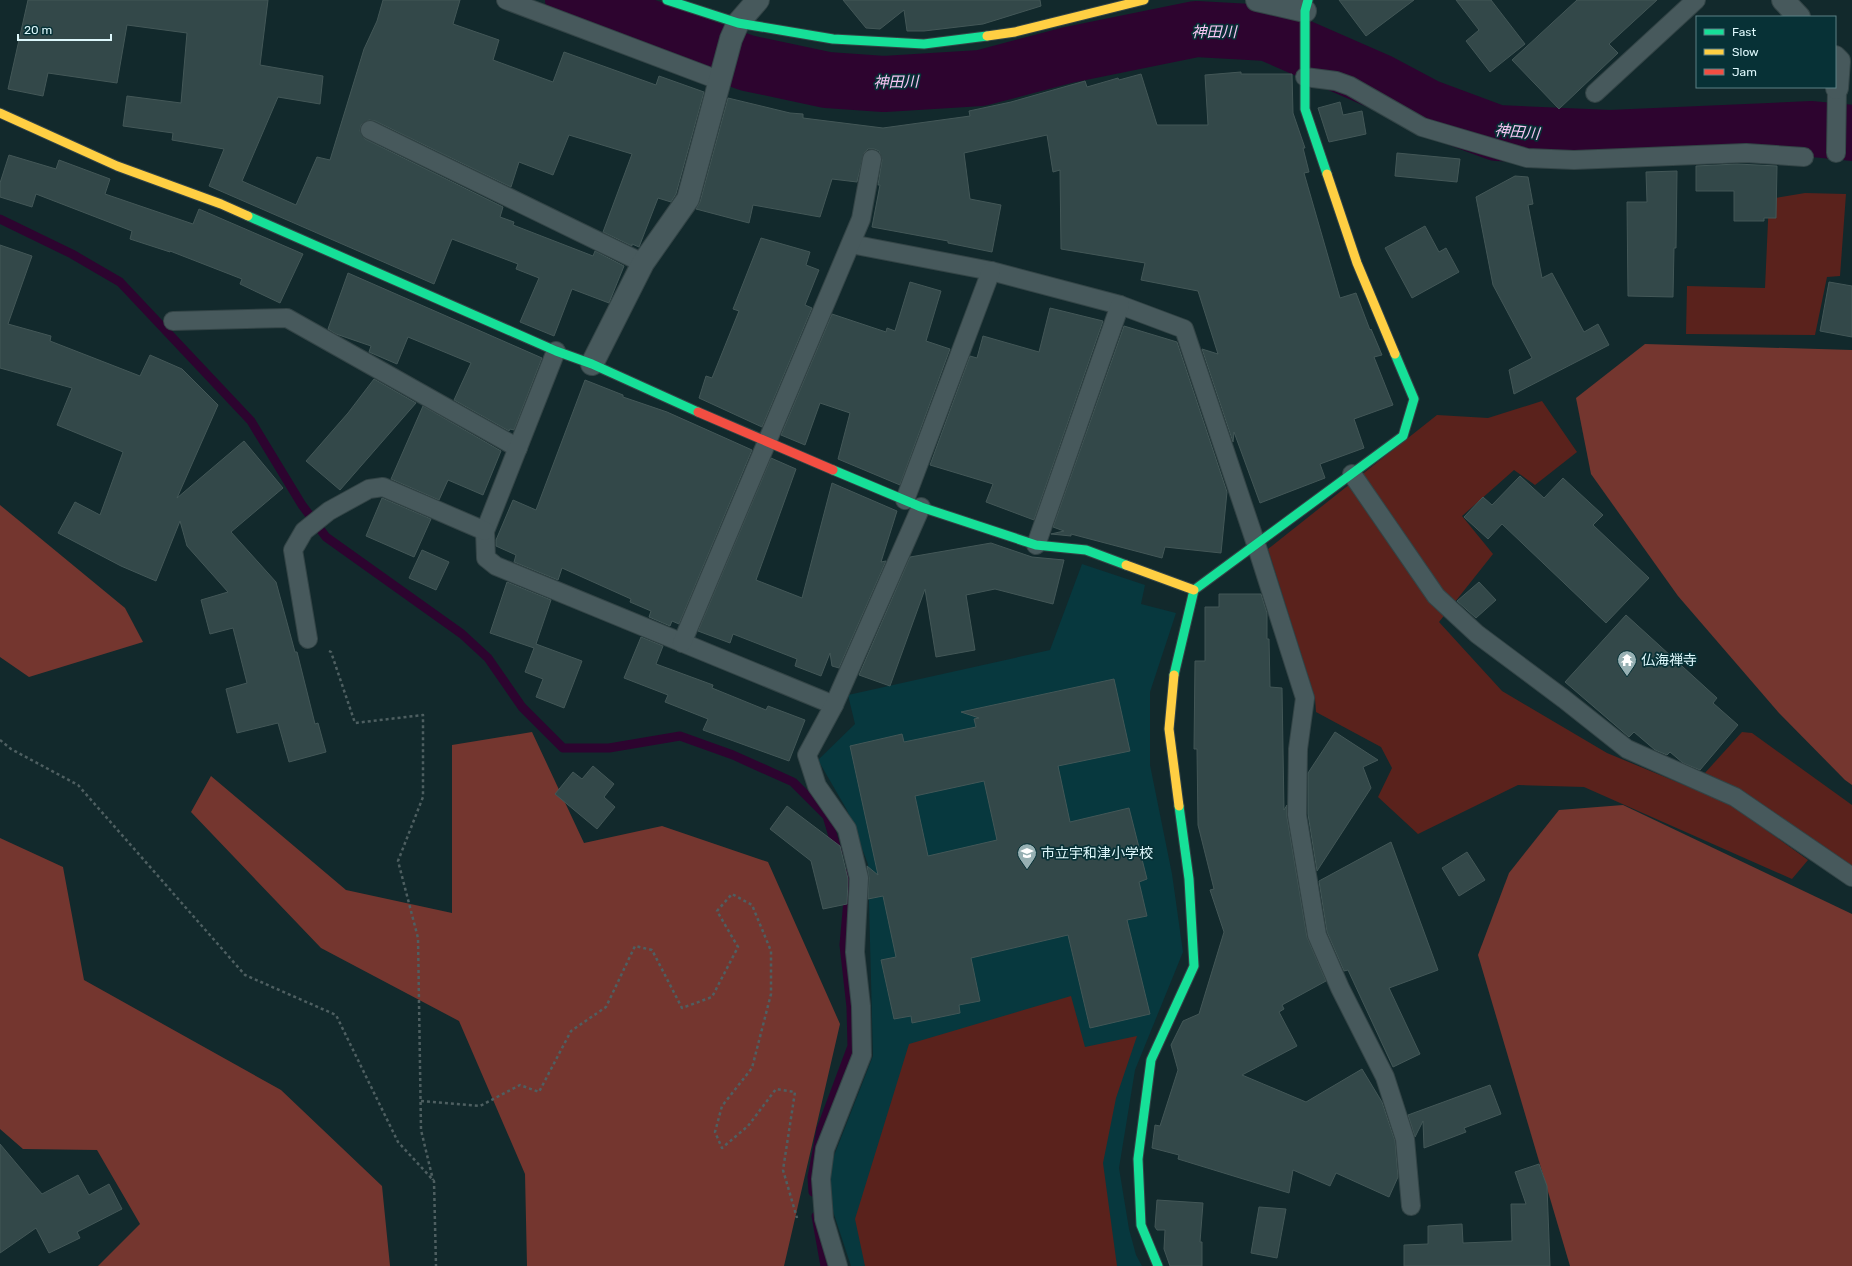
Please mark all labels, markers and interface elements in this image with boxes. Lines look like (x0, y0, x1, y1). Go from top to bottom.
scale bar (18, 16, 111, 42)
legend (1696, 16, 1836, 88)
text: 20 m (24, 23, 52, 37)
water label: 神田川 (1191, 23, 1238, 41)
text: Fast (1732, 25, 1756, 39)
text: Slow (1732, 45, 1759, 59)
text: Jam (1732, 65, 1757, 79)
water label: 神田川 (873, 73, 921, 91)
water label: 神田川 (1494, 121, 1542, 143)
temple icon: 仏海禅寺 (1616, 649, 1638, 677)
place label: 仏海禅寺 (1641, 652, 1697, 669)
school or university icon: 市立宇和津小学校 (1016, 842, 1038, 870)
place label: 市立宇和津小学校 (1041, 845, 1153, 862)

